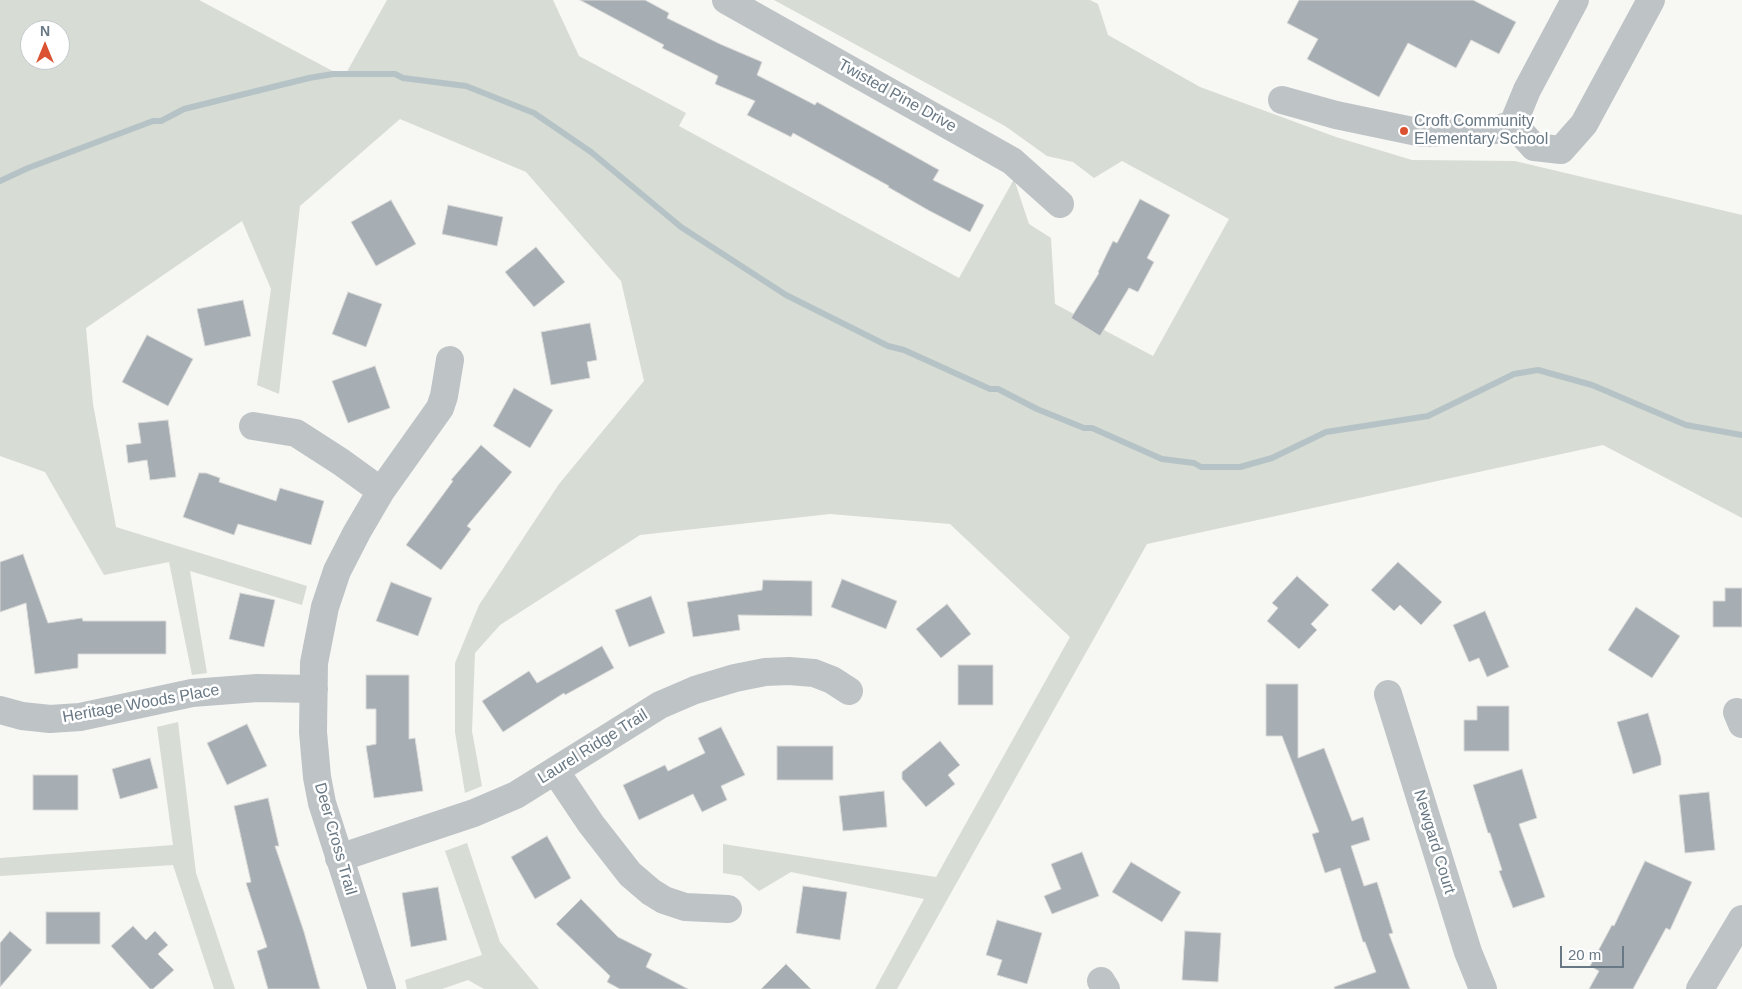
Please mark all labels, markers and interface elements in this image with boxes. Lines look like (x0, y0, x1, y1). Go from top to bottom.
north arrow (20, 20, 70, 70)
text: N (40, 23, 50, 39)
street label: Twisted Pine Drive (834, 55, 960, 137)
place label: Croft Community Elementary School (1414, 112, 1548, 150)
marker: Croft Community Elementary School (1398, 125, 1410, 137)
street label: Heritage Woods Place (61, 681, 221, 727)
street label: Laurel Ridge Trail (535, 706, 651, 788)
street label: Deer Cross Trail (310, 781, 360, 897)
street label: Newgard Court (1409, 788, 1459, 896)
scale bar (1562, 936, 1626, 968)
text: 20 m (1568, 946, 1601, 963)

